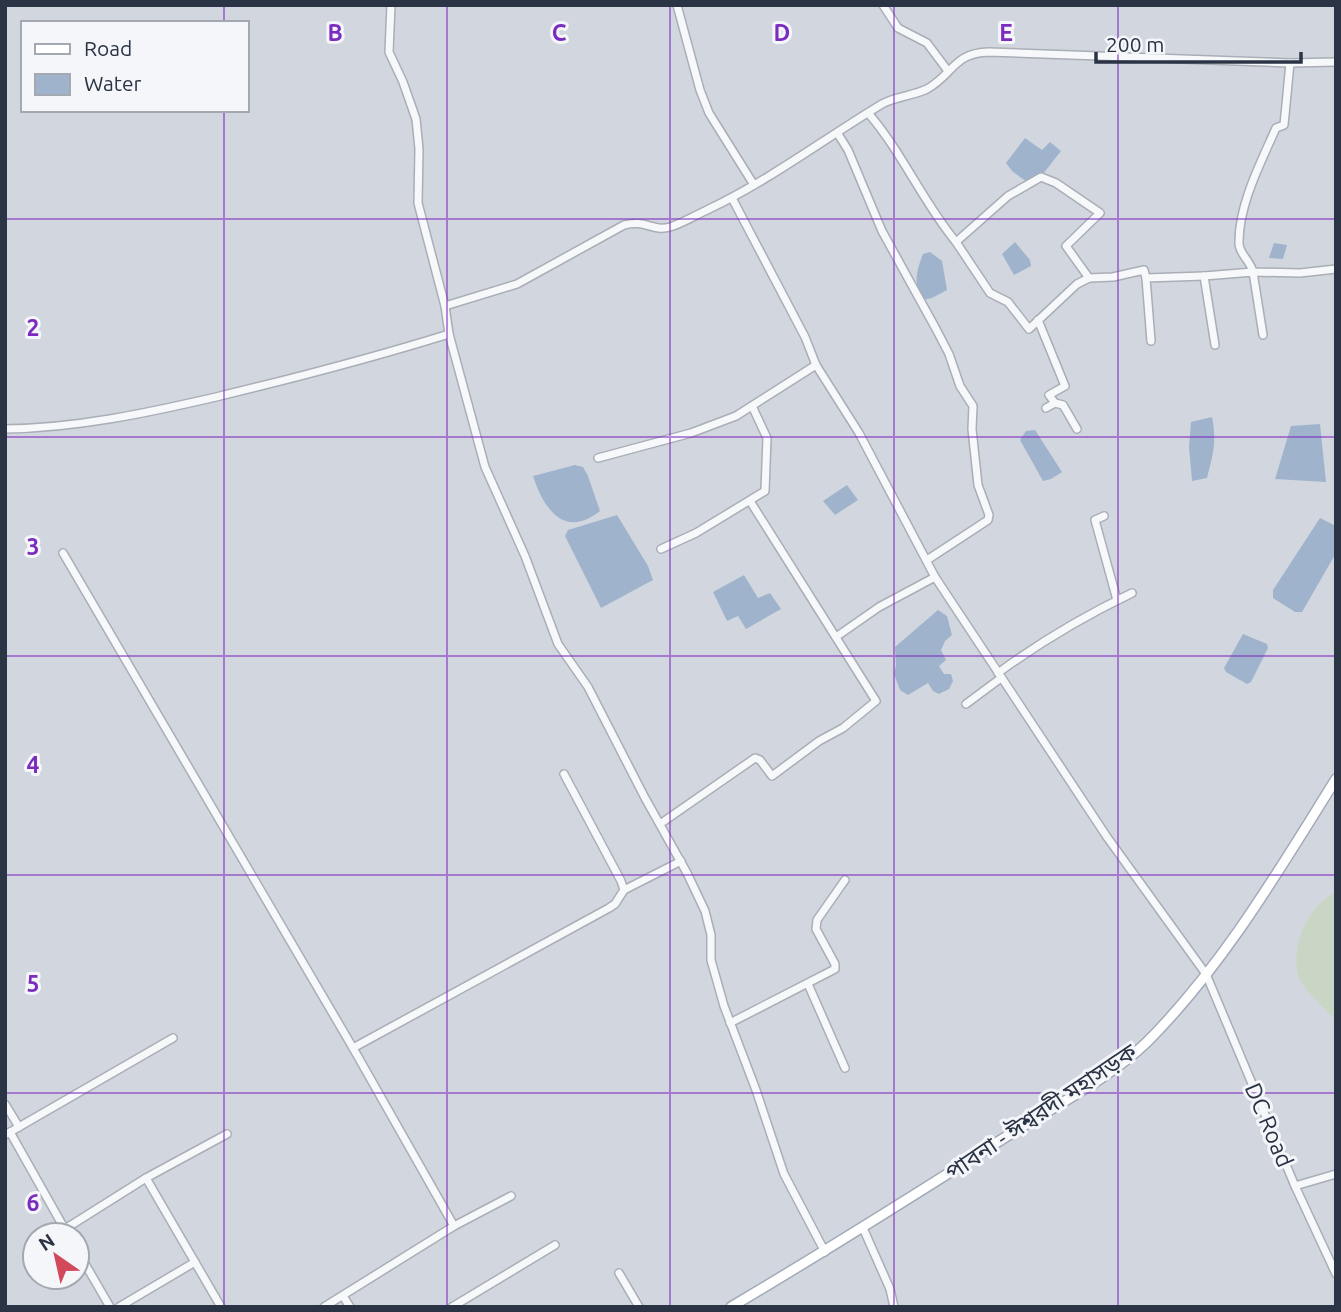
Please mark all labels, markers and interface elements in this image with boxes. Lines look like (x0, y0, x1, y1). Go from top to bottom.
text: B (327, 20, 343, 45)
text: C (552, 20, 567, 45)
text: D (774, 20, 790, 45)
text: E (999, 20, 1013, 45)
legend (21, 21, 248, 112)
scale bar (1096, 21, 1301, 65)
text: 200 m (1106, 32, 1164, 56)
text: Road (84, 36, 132, 60)
text: Water (84, 71, 142, 95)
text: 2 (27, 315, 39, 340)
text: 3 (27, 534, 39, 559)
text: 4 (27, 752, 40, 777)
text: 5 (27, 971, 39, 996)
street label: পাবনা - ঈশ্বরদী মহাসড়ক (941, 1038, 1141, 1185)
street label: DC Road (1241, 1079, 1298, 1170)
text: 6 (27, 1190, 40, 1215)
north arrow (21, 1221, 91, 1291)
text: N (34, 1229, 59, 1255)

